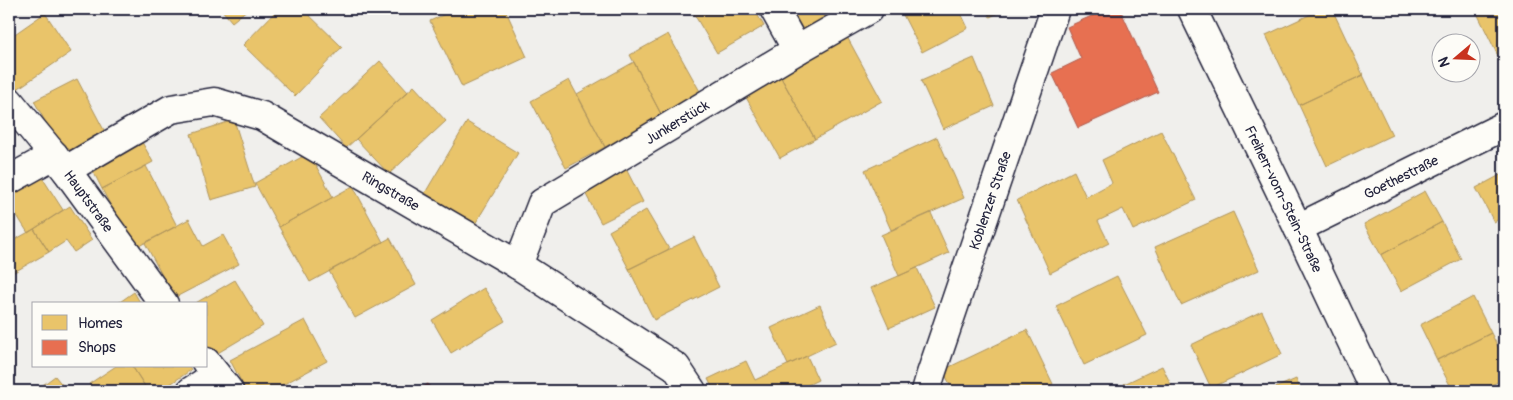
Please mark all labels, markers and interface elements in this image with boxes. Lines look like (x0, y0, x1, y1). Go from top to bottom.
north arrow (1430, 32, 1480, 82)
text: N (1435, 55, 1454, 69)
street label: Junkerstück (642, 97, 713, 148)
street label: Freiherr-vom-Stein-Straße (1241, 123, 1326, 275)
street label: Koblenzer Straße (966, 149, 1015, 252)
street label: Goethestraße (1361, 152, 1441, 203)
street label: Hauptstraße (60, 167, 117, 236)
street label: Ringstraße (359, 168, 422, 215)
legend (32, 302, 208, 368)
text: Homes (78, 314, 123, 333)
text: Shops (78, 338, 116, 357)

